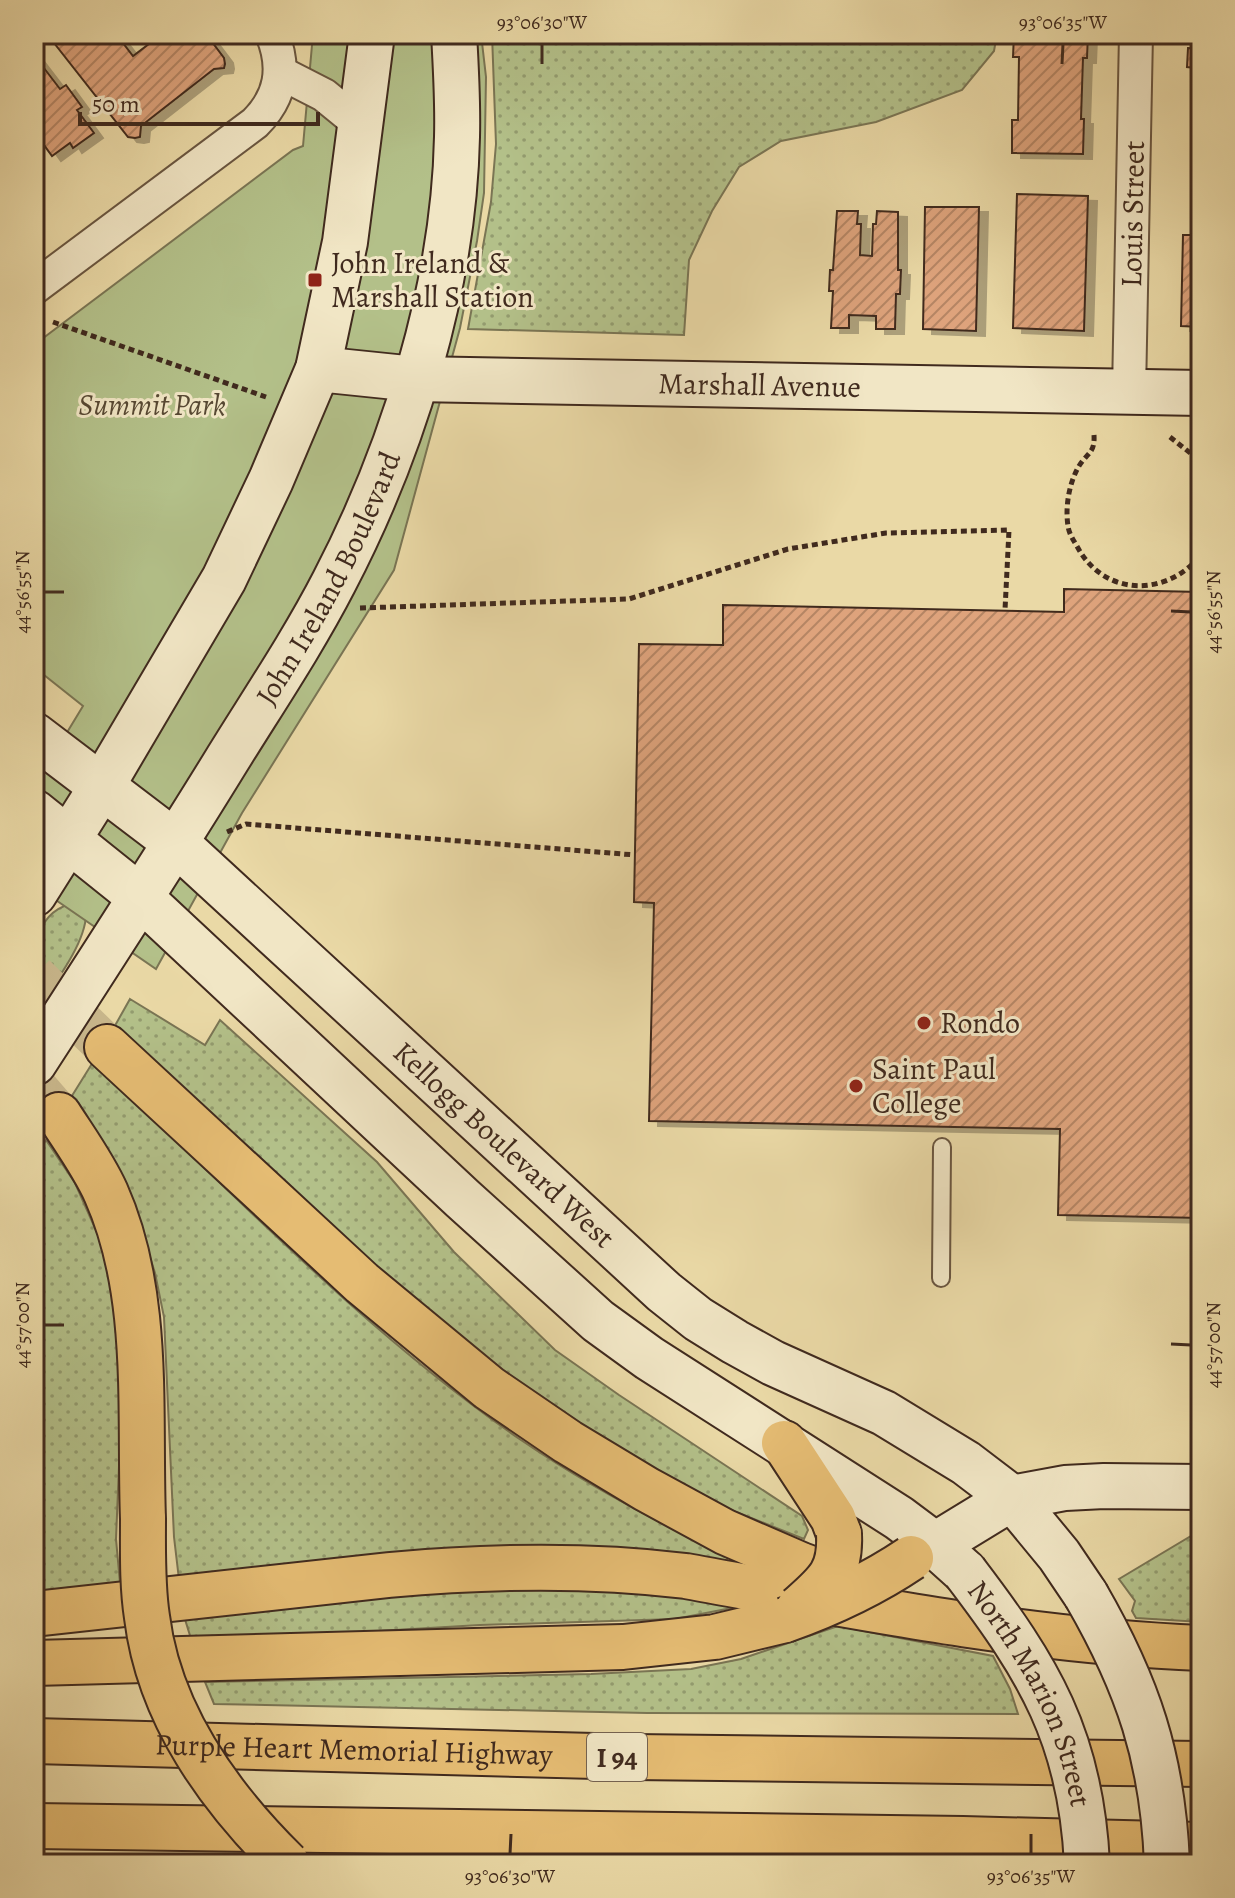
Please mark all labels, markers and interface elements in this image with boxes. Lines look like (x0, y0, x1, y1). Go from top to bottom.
text: 93°06'30"W (497, 9, 588, 36)
text: 93°06'35"W (1019, 9, 1108, 36)
scale bar (80, 76, 318, 126)
text: 50 m (92, 88, 140, 120)
street label: Louis Street (1111, 140, 1154, 288)
place label: John Ireland & Marshall Station (331, 243, 534, 317)
marker: John Ireland & Marshall Station (306, 271, 324, 289)
street label: Marshall Avenue (658, 363, 861, 407)
park label: Summit Park (78, 385, 226, 425)
street label: John Ireland Boulevard (246, 445, 411, 713)
text: 44°56'55"N (9, 550, 36, 634)
text: 44°56'55"N (1200, 570, 1227, 654)
place label: Rondo (940, 1003, 1020, 1043)
marker: Rondo (915, 1014, 933, 1032)
street label: Kellogg Boulevard West (384, 1033, 623, 1257)
place label: Saint Paul College (872, 1049, 995, 1123)
marker: Saint Paul College (847, 1077, 865, 1095)
text: 44°57'00"N (9, 1282, 36, 1368)
text: 44°57'00"N (1200, 1302, 1227, 1388)
street label: North Marion Street (958, 1572, 1101, 1810)
street label: Purple Heart Memorial Highway (154, 1724, 554, 1775)
road number: I 94 (587, 1733, 647, 1781)
text: 93°06'30"W (465, 1863, 556, 1890)
text: 93°06'35"W (987, 1863, 1076, 1890)

